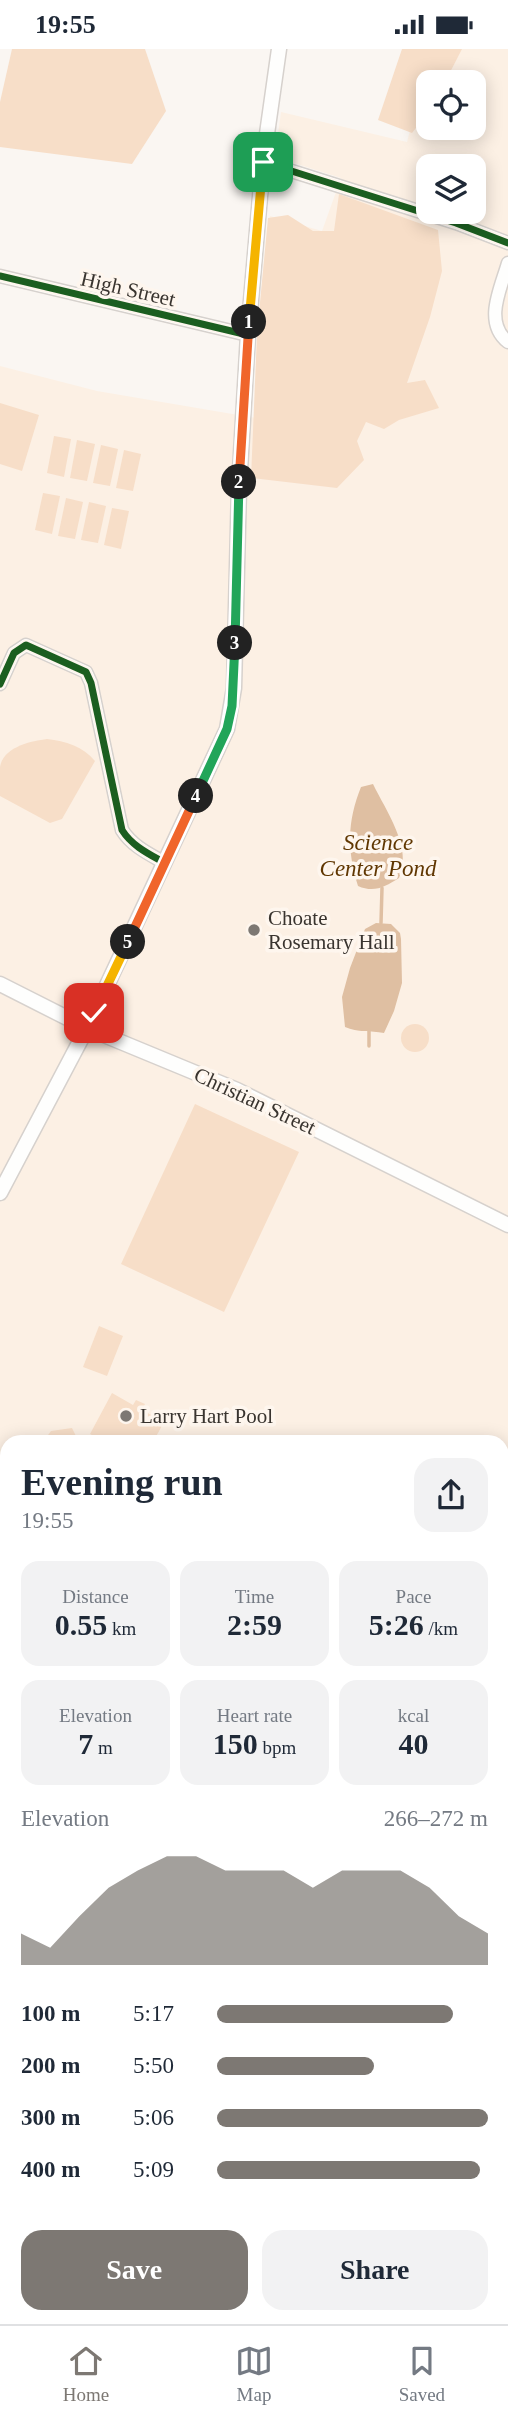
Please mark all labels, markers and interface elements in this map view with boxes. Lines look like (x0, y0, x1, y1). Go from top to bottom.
text: 19:55 (35, 10, 96, 39)
map controls (416, 70, 486, 224)
button: locate (416, 70, 486, 140)
pin (233, 132, 293, 192)
icon: arrive (244, 143, 282, 181)
button: layers (416, 154, 486, 224)
street label: High Street (78, 266, 178, 312)
pin: 1 (232, 305, 266, 339)
text: 1 (244, 311, 253, 332)
pin: 2 (222, 465, 256, 499)
text: 2 (234, 471, 243, 492)
pin: 3 (218, 625, 252, 661)
text: 3 (230, 632, 239, 653)
pin: 4 (178, 779, 214, 813)
text: 4 (191, 785, 200, 806)
water label: Science Center Pond (320, 830, 437, 881)
place label: Choate Rosemary Hall (268, 906, 395, 954)
marker: Choate Rosemary Hall (246, 922, 262, 938)
pin: 5 (110, 925, 146, 959)
text: 5 (123, 931, 132, 952)
pin (64, 983, 124, 1043)
icon: check (75, 994, 113, 1032)
street label: Christian Street (190, 1062, 320, 1140)
place label: Larry Hart Pool (140, 1404, 273, 1428)
marker: Larry Hart Pool (118, 1408, 134, 1424)
button: share (414, 1458, 488, 1532)
text: Evening run (21, 1461, 223, 1503)
text: 19:55 (21, 1508, 73, 1533)
text: Distance (62, 1586, 129, 1607)
text: Time (235, 1586, 274, 1607)
text: Pace (396, 1586, 431, 1607)
text: 0.55 (55, 1608, 107, 1641)
text: 2:59 (227, 1608, 282, 1641)
text: 5:26 (369, 1608, 424, 1641)
text: km (107, 1618, 136, 1639)
text: /km (424, 1618, 458, 1639)
text: Elevation (59, 1705, 132, 1726)
text: Heart rate (217, 1705, 292, 1726)
text: kcal (398, 1705, 429, 1726)
text: 7 (78, 1727, 93, 1760)
text: 150 (213, 1727, 258, 1760)
text: 40 (399, 1727, 429, 1760)
text: m (93, 1737, 113, 1758)
text: bpm (258, 1737, 296, 1758)
text: Elevation (21, 1806, 109, 1831)
text: 266–272 m (384, 1806, 488, 1831)
text: 100 m (21, 2001, 80, 2026)
text: 5:17 (133, 2001, 174, 2026)
text: 200 m (21, 2053, 80, 2078)
text: 5:50 (133, 2053, 174, 2078)
text: 300 m (21, 2105, 80, 2130)
text: 5:06 (133, 2105, 174, 2130)
text: 400 m (21, 2157, 80, 2182)
text: 5:09 (133, 2157, 174, 2182)
button: Save (21, 2230, 248, 2310)
button: Share (262, 2230, 488, 2310)
tab: Home (63, 2342, 109, 2406)
tab: Map (235, 2342, 273, 2406)
tab: Saved (399, 2342, 445, 2406)

